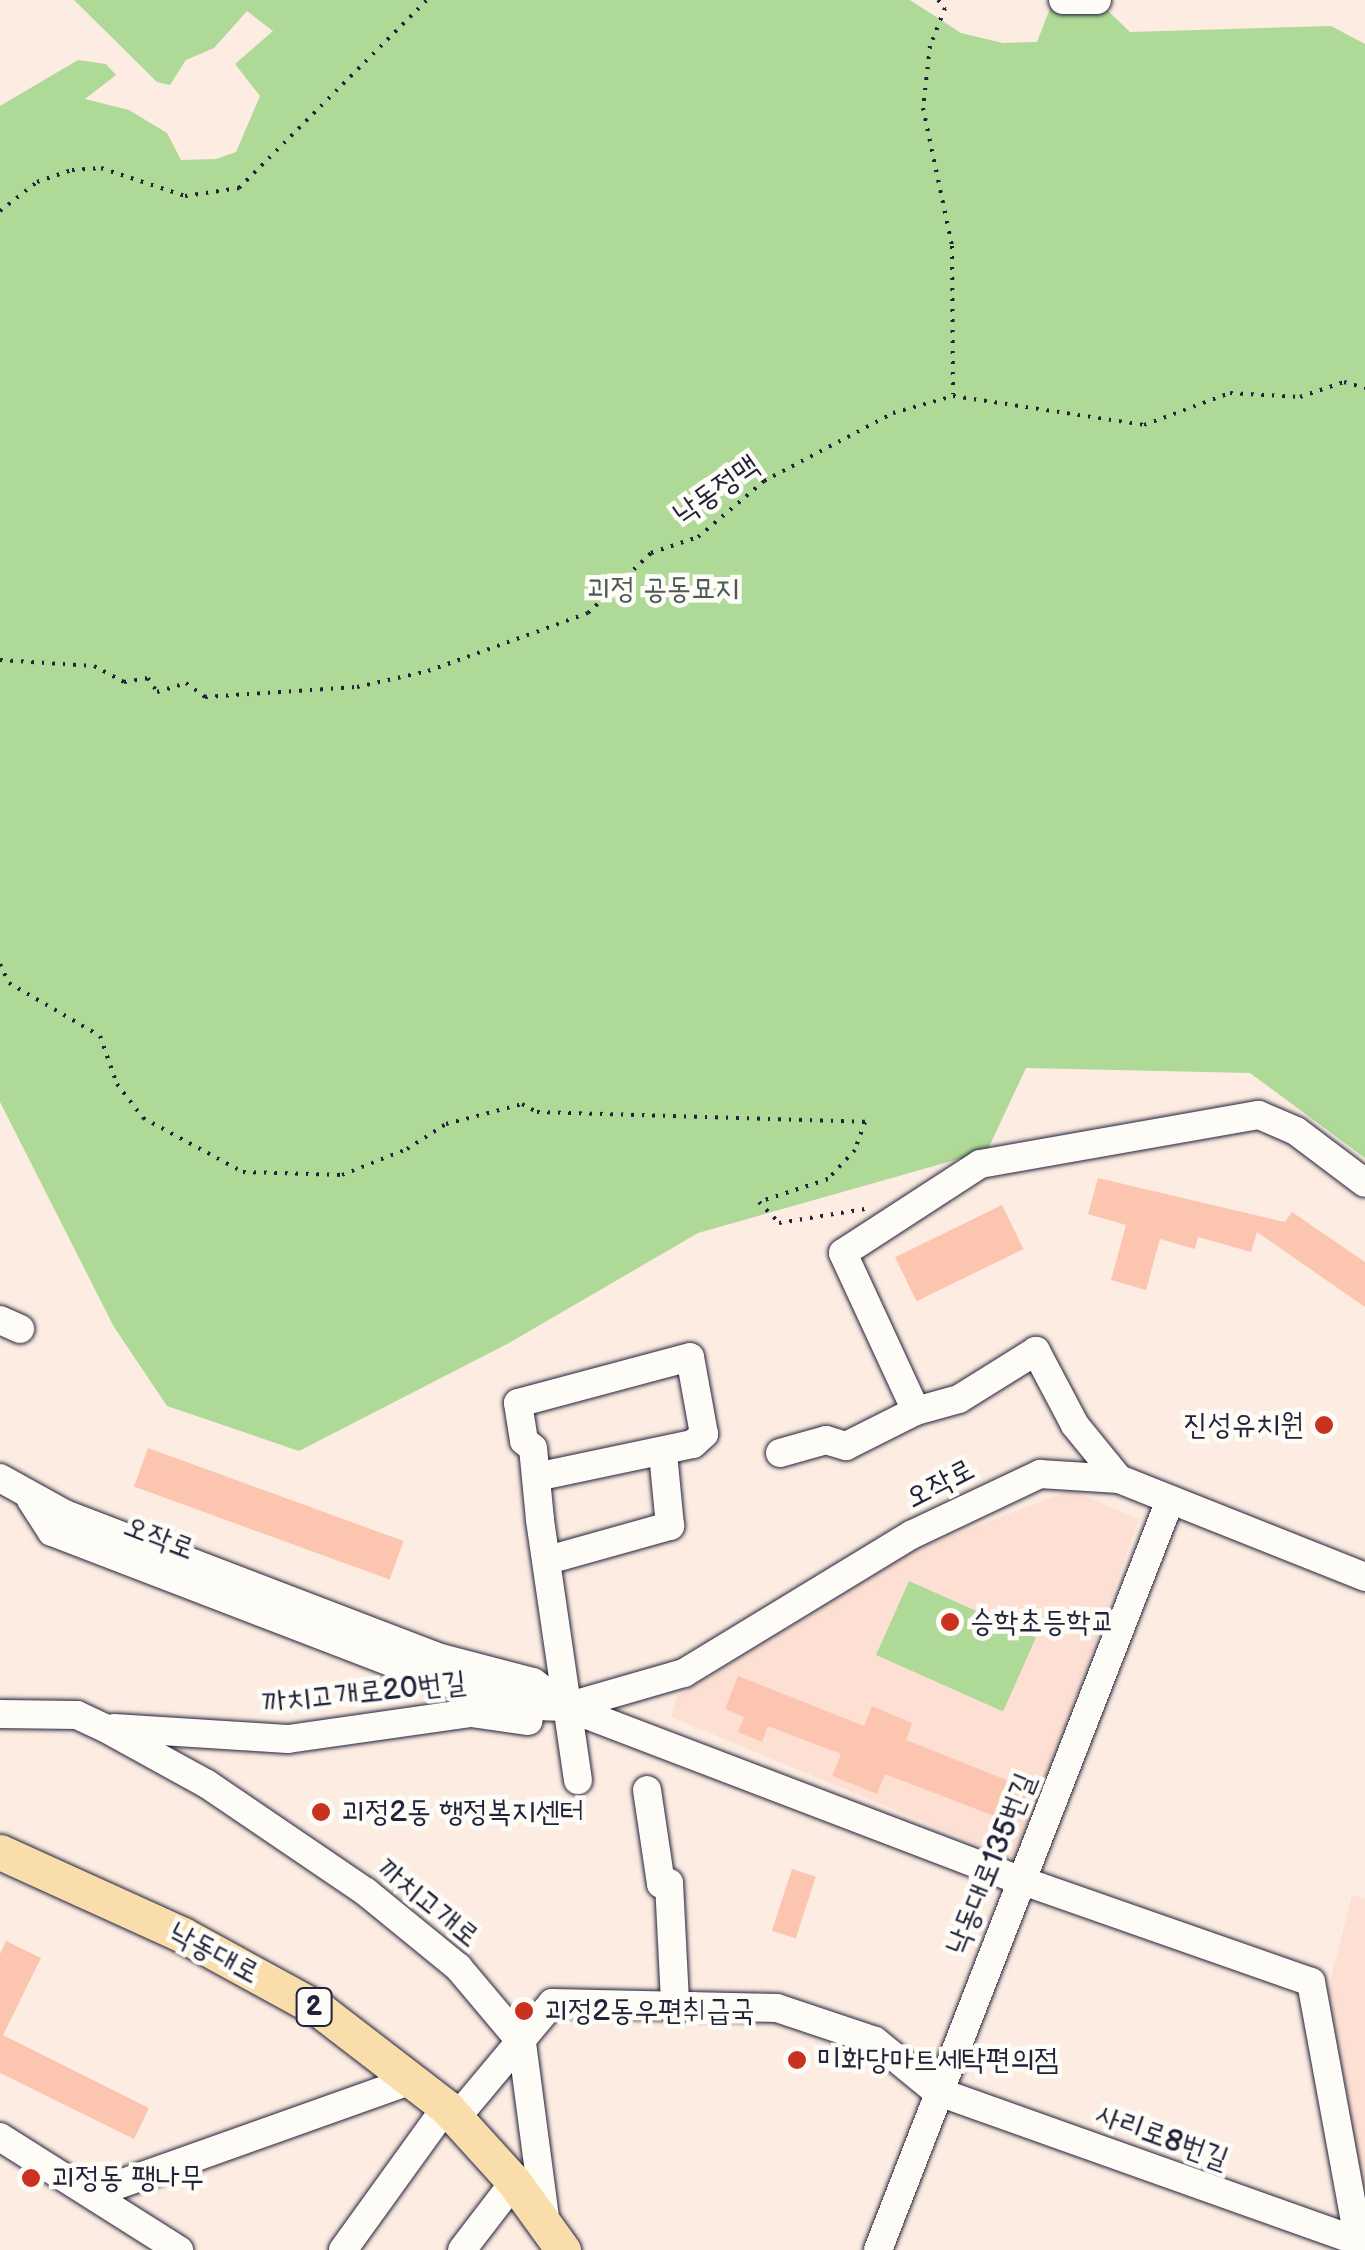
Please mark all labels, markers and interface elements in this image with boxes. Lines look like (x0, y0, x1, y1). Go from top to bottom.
street label: 낙동정맥 (666, 448, 766, 532)
park label: 괴정 공동묘지 (587, 571, 739, 607)
place label: 진성유치원 (1183, 1407, 1304, 1443)
marker: 진성유치원 (1313, 1414, 1335, 1436)
street label: 오작로 (900, 1452, 980, 1516)
street label: 오작로 (119, 1508, 199, 1568)
place label: 승학초등학교 (970, 1604, 1115, 1640)
marker: 승학초등학교 (939, 1611, 961, 1633)
street label: 까치고개로20번길 (261, 1664, 467, 1722)
street label: 낙동대로135번길 (938, 1768, 1044, 1960)
place label: 괴정2동 행정복지센터 (341, 1794, 584, 1830)
marker: 괴정2동 행정복지센터 (310, 1801, 332, 1823)
street label: 까치고개로 (370, 1851, 486, 1955)
street label: 낙동대로 (163, 1914, 265, 1992)
road number: 2 (294, 1984, 334, 2030)
place label: 괴정2동우편취급국 (544, 1993, 755, 2029)
marker: 괴정2동우편취급국 (513, 2000, 535, 2022)
place label: 미화당마트세탁편의점 (817, 2042, 1058, 2078)
marker: 미화당마트세탁편의점 (786, 2049, 808, 2071)
street label: 사리로8번길 (1091, 2096, 1233, 2178)
place label: 괴정동 팽나무 (51, 2160, 204, 2196)
marker: 괴정동 팽나무 (20, 2167, 42, 2189)

